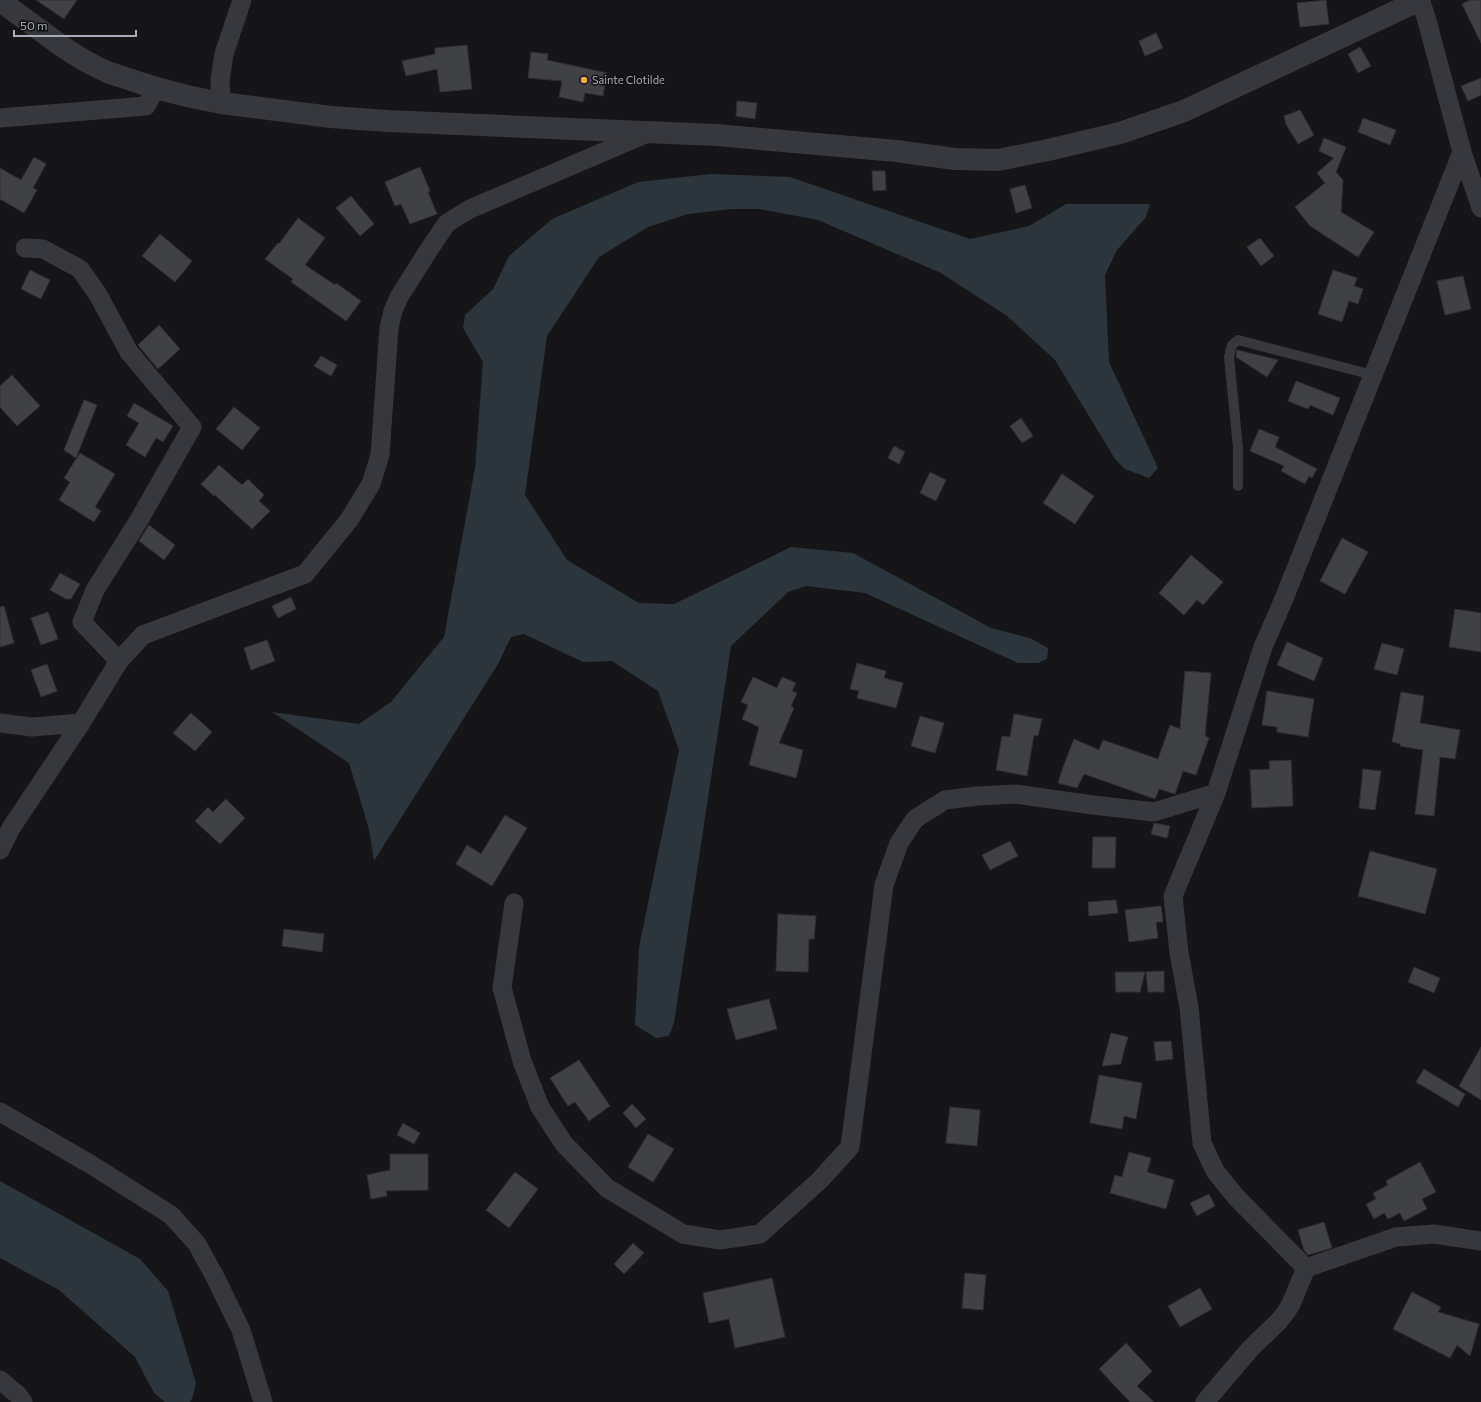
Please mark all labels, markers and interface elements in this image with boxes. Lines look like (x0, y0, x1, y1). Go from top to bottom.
scale bar (14, 12, 136, 38)
text: 50 m (20, 18, 48, 32)
place label: Sainte Clotilde (592, 73, 665, 86)
marker: Sainte Clotilde (579, 75, 589, 85)

